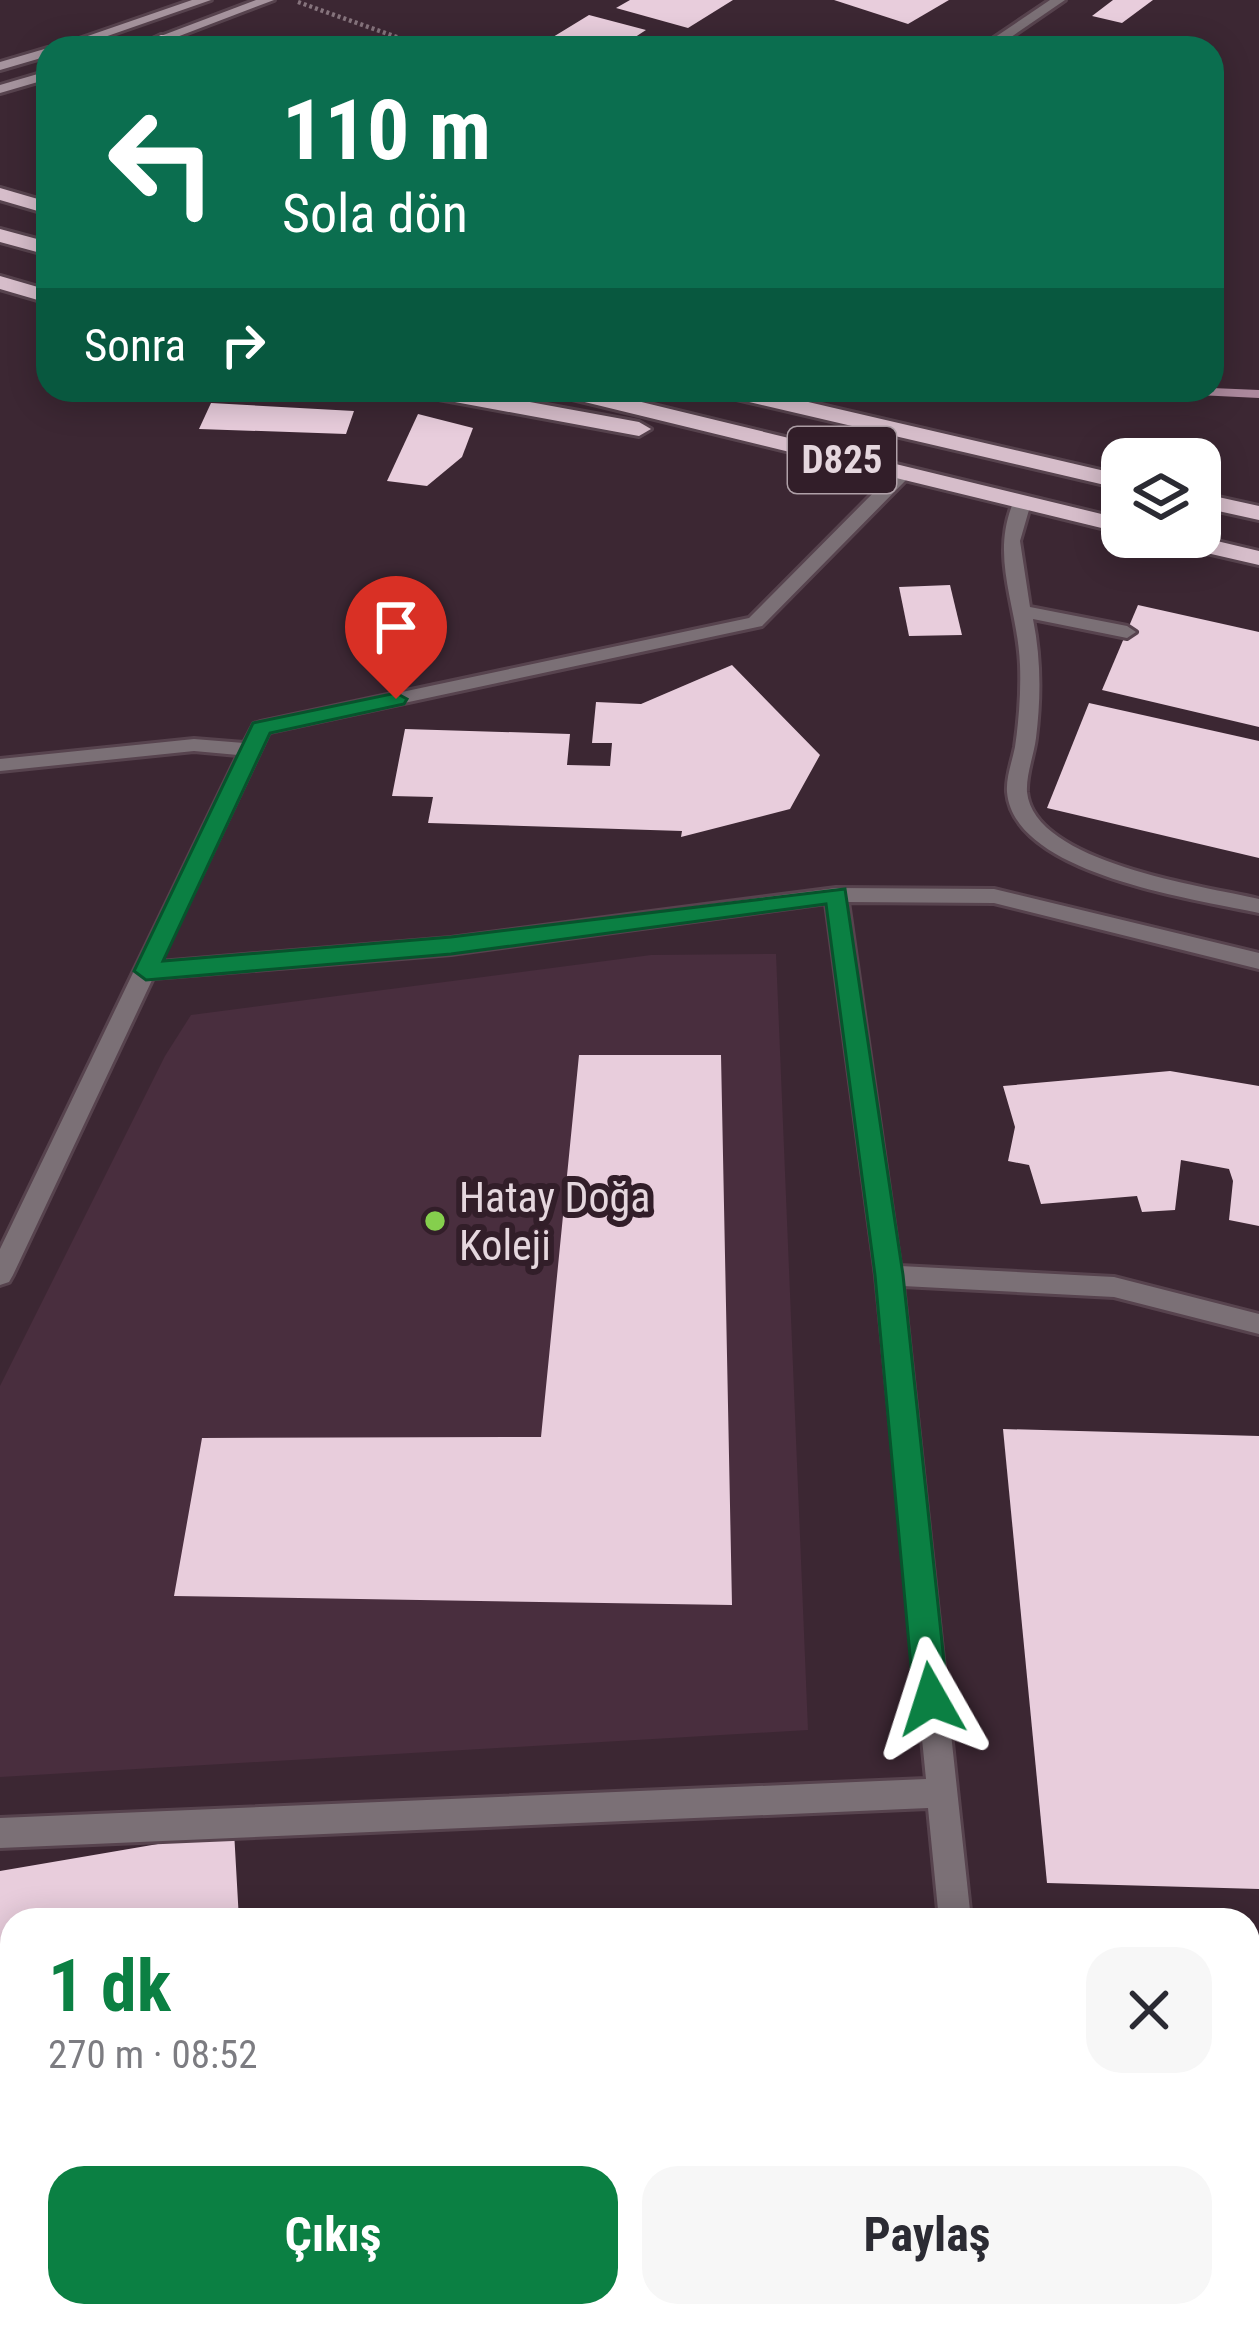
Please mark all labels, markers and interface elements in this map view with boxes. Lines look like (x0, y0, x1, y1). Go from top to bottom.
text: 110 m (282, 81, 491, 180)
icon: left (84, 84, 240, 240)
text: Sola dön (282, 182, 468, 245)
icon: right (210, 312, 276, 378)
text: Sonra (84, 319, 186, 372)
road number: D825 (788, 427, 896, 493)
map controls (1101, 438, 1221, 558)
button: layers (1101, 438, 1221, 558)
pin (345, 576, 447, 699)
icon: arrive (363, 594, 429, 660)
place label: Hatay Doğa Koleji (459, 1173, 650, 1270)
marker: Hatay Doğa Koleji (422, 1208, 448, 1234)
position arrow (868, 1636, 994, 1762)
text: 1 dk (48, 1944, 171, 2029)
button: close (1086, 1947, 1212, 2073)
text: 270 m · 08:52 (48, 2032, 258, 2078)
button: Çıkış (48, 2166, 618, 2304)
button: Paylaş (642, 2166, 1212, 2304)

